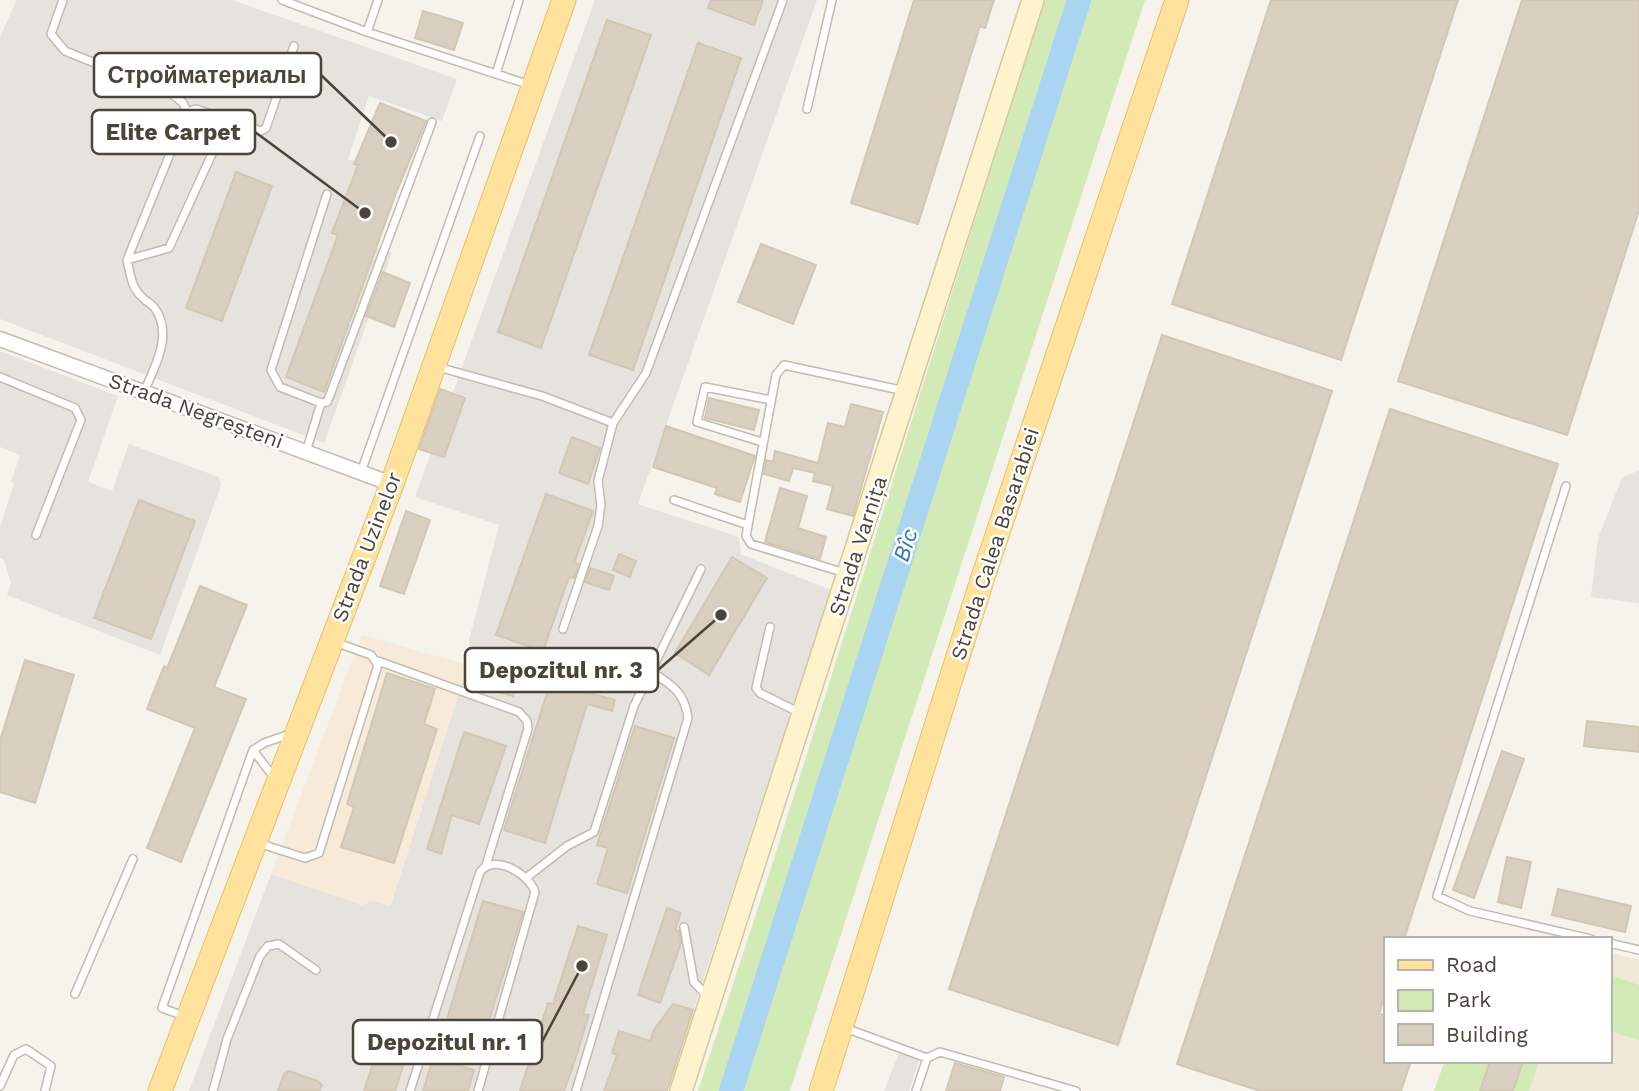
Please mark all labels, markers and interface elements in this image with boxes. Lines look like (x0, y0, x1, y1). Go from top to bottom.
callout: Стройматериалы (94, 53, 321, 97)
text: Стройматериалы (108, 62, 306, 89)
callout: Elite Carpet (92, 110, 255, 154)
text: Elite Carpet (105, 119, 241, 146)
street label: Strada Negreșteni (106, 367, 287, 454)
street label: Strada Calea Basarabiei (945, 425, 1044, 663)
street label: Strada Uzinelor (326, 468, 407, 625)
street label: Strada Varnița (823, 473, 892, 619)
water label: Bîc (888, 525, 924, 565)
callout: Depozitul nr. 3 (465, 648, 658, 692)
text: Depozitul nr. 3 (479, 657, 643, 684)
legend (1384, 937, 1611, 1063)
text: Road (1446, 952, 1497, 977)
text: Park (1446, 987, 1491, 1012)
callout: Depozitul nr. 1 (353, 1020, 542, 1064)
text: Building (1446, 1022, 1528, 1047)
text: Depozitul nr. 1 (367, 1029, 527, 1056)

